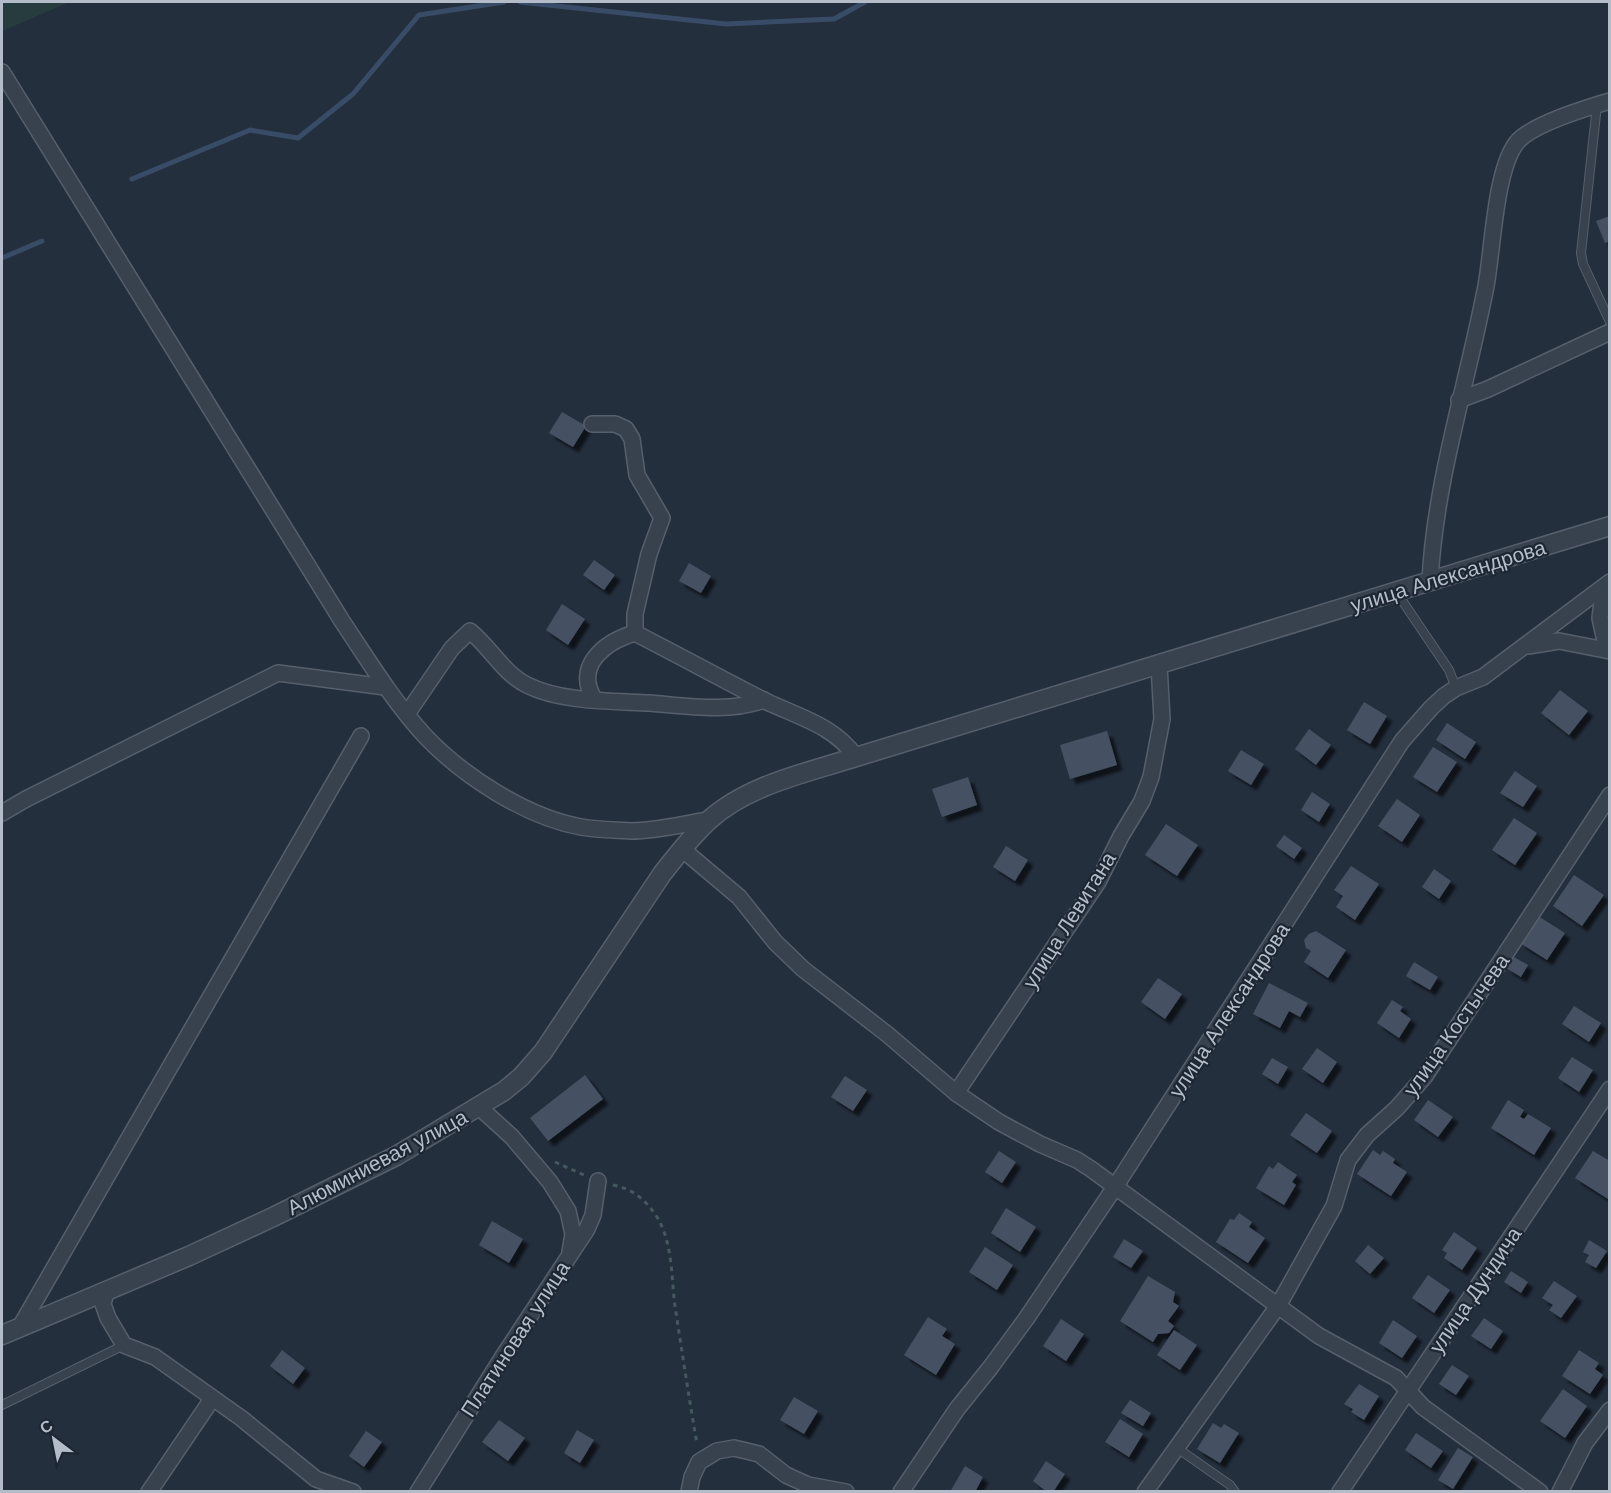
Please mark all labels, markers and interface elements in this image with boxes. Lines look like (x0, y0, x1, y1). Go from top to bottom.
street label: улица Александрова (1348, 535, 1549, 617)
street label: улица Левитана (1018, 847, 1120, 992)
street label: улица Александрова (1164, 918, 1294, 1101)
street label: улица Костычева (1398, 949, 1514, 1100)
street label: Алюминиевая улица (283, 1105, 471, 1219)
street label: улица Дундича (1424, 1222, 1526, 1357)
street label: Платиновая улица (456, 1257, 574, 1421)
north arrow (24, 1409, 84, 1469)
text: С (37, 1416, 56, 1437)

